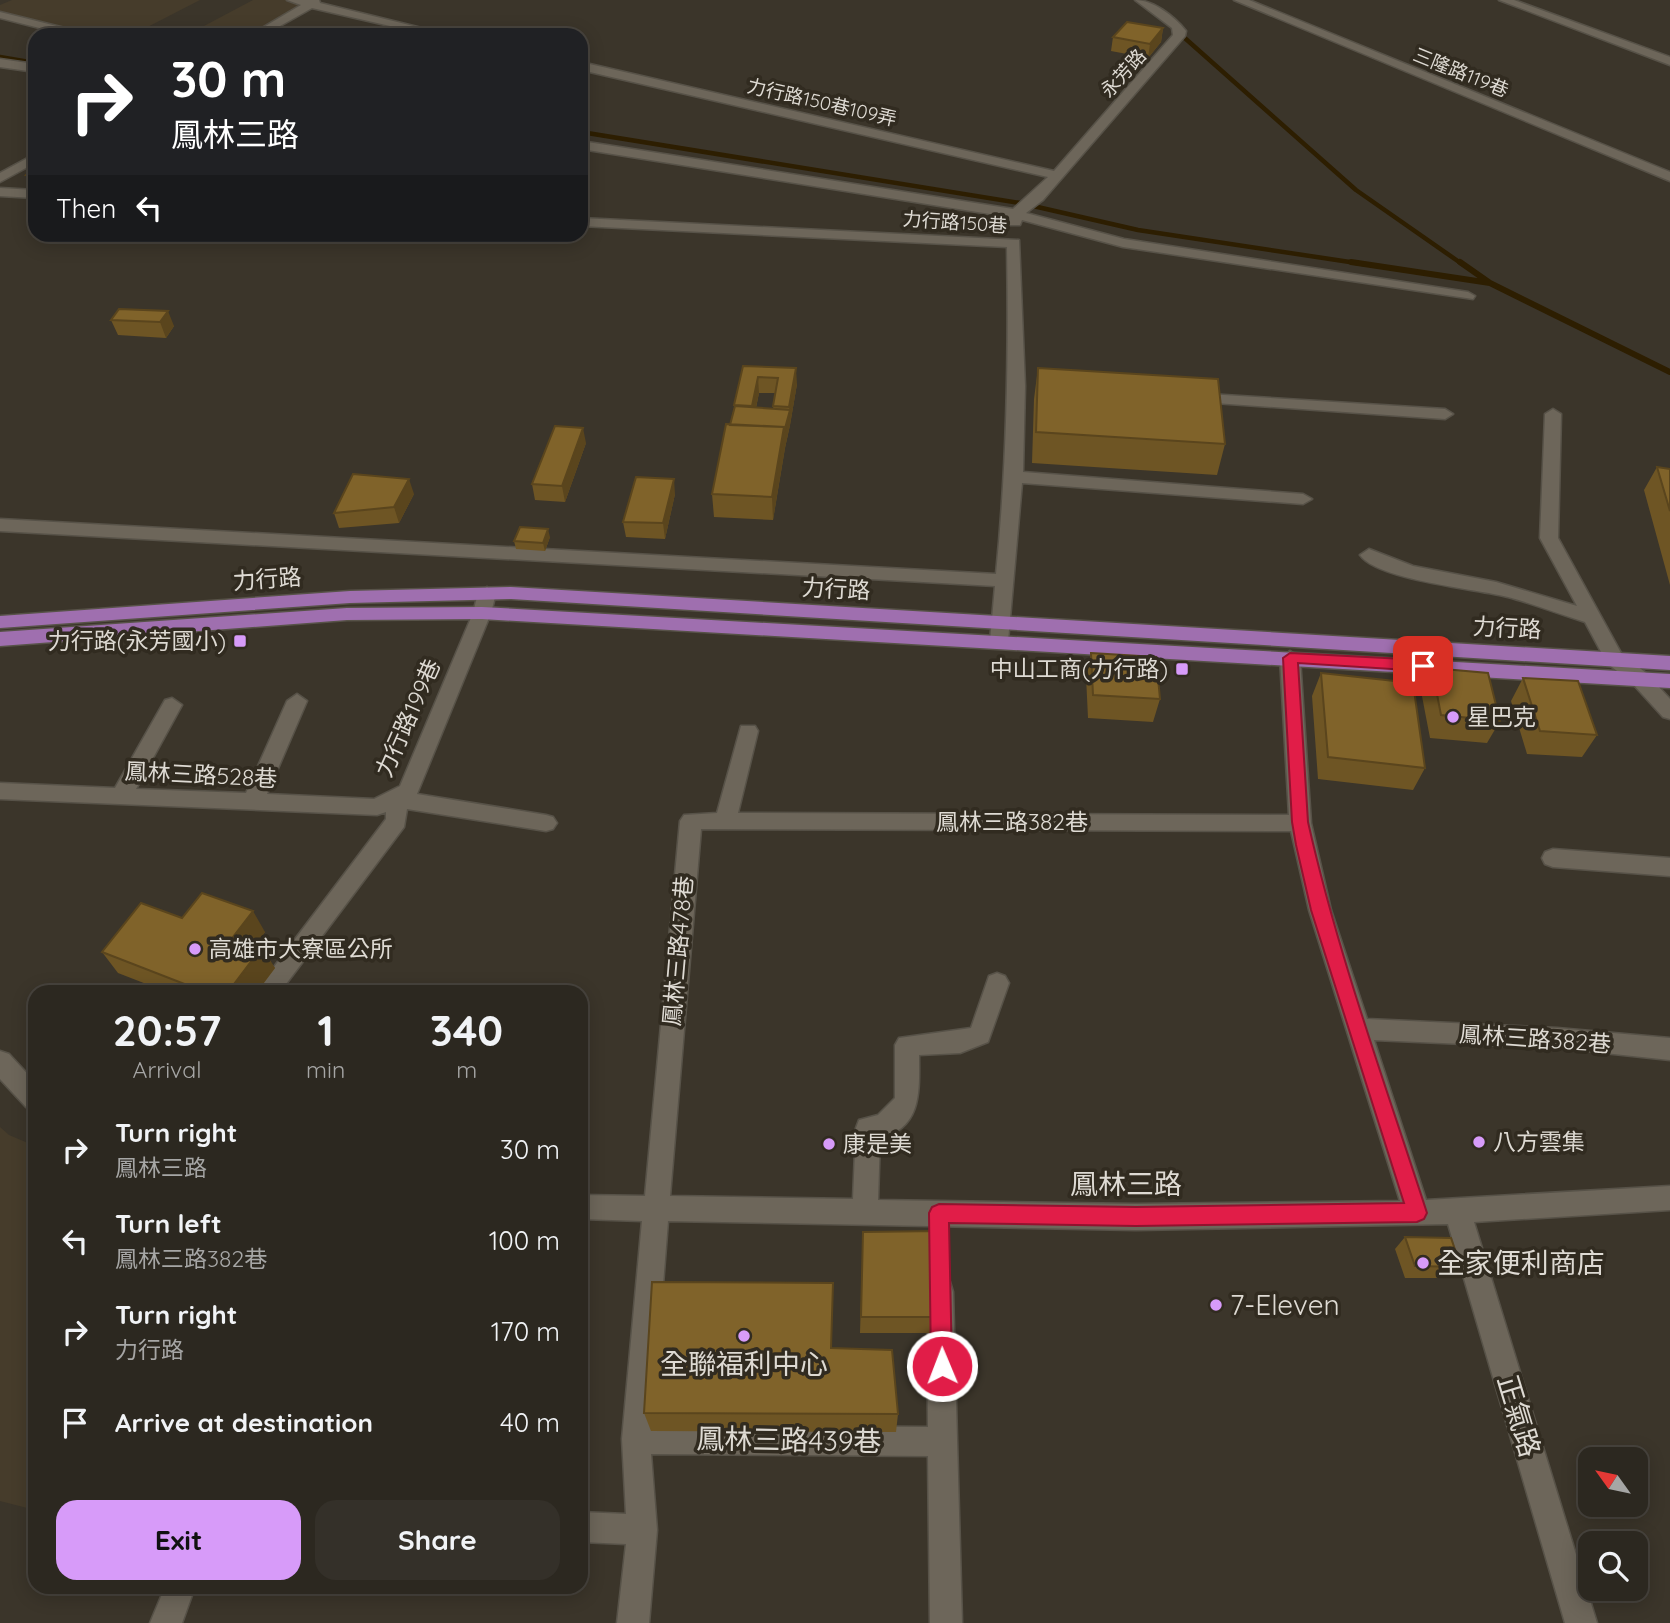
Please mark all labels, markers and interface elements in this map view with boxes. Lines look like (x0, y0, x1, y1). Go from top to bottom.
street label: 三隆路119巷 (1410, 42, 1512, 102)
street label: 永芳路 (1095, 44, 1151, 102)
text: 30 m (171, 48, 286, 109)
icon: right (56, 56, 147, 147)
street label: 力行路150巷109弄 (745, 73, 899, 131)
text: 鳳林三路 (171, 114, 299, 154)
icon: left (130, 189, 168, 227)
text: Then (56, 192, 116, 225)
street label: 力行路150巷 (902, 206, 1008, 238)
street label: 力行路 (232, 562, 302, 595)
street label: 力行路 (801, 572, 871, 605)
street label: 力行路 (1472, 611, 1542, 644)
place label: 力行路(永芳國小) (48, 626, 226, 655)
marker: 力行路(永芳國小) (232, 633, 248, 649)
pin (1393, 636, 1453, 696)
icon: arrive (1404, 647, 1442, 685)
street label: 力行路199巷 (369, 654, 446, 781)
place label: 中山工商(力行路) (990, 654, 1168, 683)
marker: 中山工商(力行路) (1174, 661, 1190, 677)
place label: 星巴克 (1467, 702, 1536, 731)
marker: 星巴克 (1445, 709, 1461, 725)
street label: 鳳林三路528巷 (124, 756, 278, 793)
street label: 鳳林三路382巷 (936, 807, 1088, 836)
street label: 鳳林三路478巷 (656, 875, 699, 1027)
place label: 高雄市大寮區公所 (209, 934, 393, 963)
marker: 高雄市大寮區公所 (187, 941, 203, 957)
text: 20:57 (113, 1004, 221, 1057)
text: 1 (317, 1004, 334, 1057)
text: 340 (430, 1004, 503, 1057)
street label: 鳳林三路382巷 (1458, 1019, 1612, 1058)
text: Arrival (133, 1055, 201, 1084)
text: min (306, 1055, 345, 1084)
text: m (456, 1055, 477, 1084)
text: Turn right (115, 1116, 237, 1149)
place label: 八方雲集 (1493, 1127, 1585, 1156)
place label: 康是美 (843, 1129, 912, 1158)
icon: right (56, 1131, 94, 1169)
text: 30 m (500, 1133, 560, 1166)
marker: 八方雲集 (1471, 1134, 1487, 1150)
marker: 康是美 (821, 1136, 837, 1152)
text: 鳳林三路 (115, 1153, 207, 1182)
street label: 鳳林三路 (1070, 1166, 1182, 1201)
text: Turn left (115, 1207, 222, 1240)
icon: left (56, 1222, 94, 1260)
text: 100 m (489, 1224, 560, 1257)
text: 鳳林三路382巷 (115, 1244, 267, 1273)
place label: 全家便利商店 (1437, 1245, 1605, 1280)
marker: 全家便利商店 (1415, 1255, 1431, 1271)
place label: 7-Eleven (1230, 1287, 1340, 1322)
marker: 7-Eleven (1208, 1297, 1224, 1313)
text: Turn right (115, 1298, 237, 1331)
icon: right (56, 1313, 94, 1351)
text: 170 m (491, 1315, 560, 1348)
marker: 全聯福利中心 (736, 1328, 752, 1344)
position arrow (905, 1329, 979, 1403)
text: 力行路 (115, 1335, 184, 1364)
place label: 全聯福利中心 (660, 1346, 828, 1381)
street label: 正氣路 (1490, 1371, 1548, 1461)
icon: arrive (56, 1404, 94, 1442)
text: Arrive at destination (115, 1406, 373, 1439)
text: 40 m (500, 1406, 560, 1439)
street label: 鳳林三路439巷 (696, 1420, 882, 1459)
north arrow (1578, 1447, 1648, 1517)
map controls (1578, 1447, 1648, 1601)
button: Exit (56, 1500, 301, 1580)
button: Share (315, 1500, 560, 1580)
button: search (1578, 1531, 1648, 1601)

